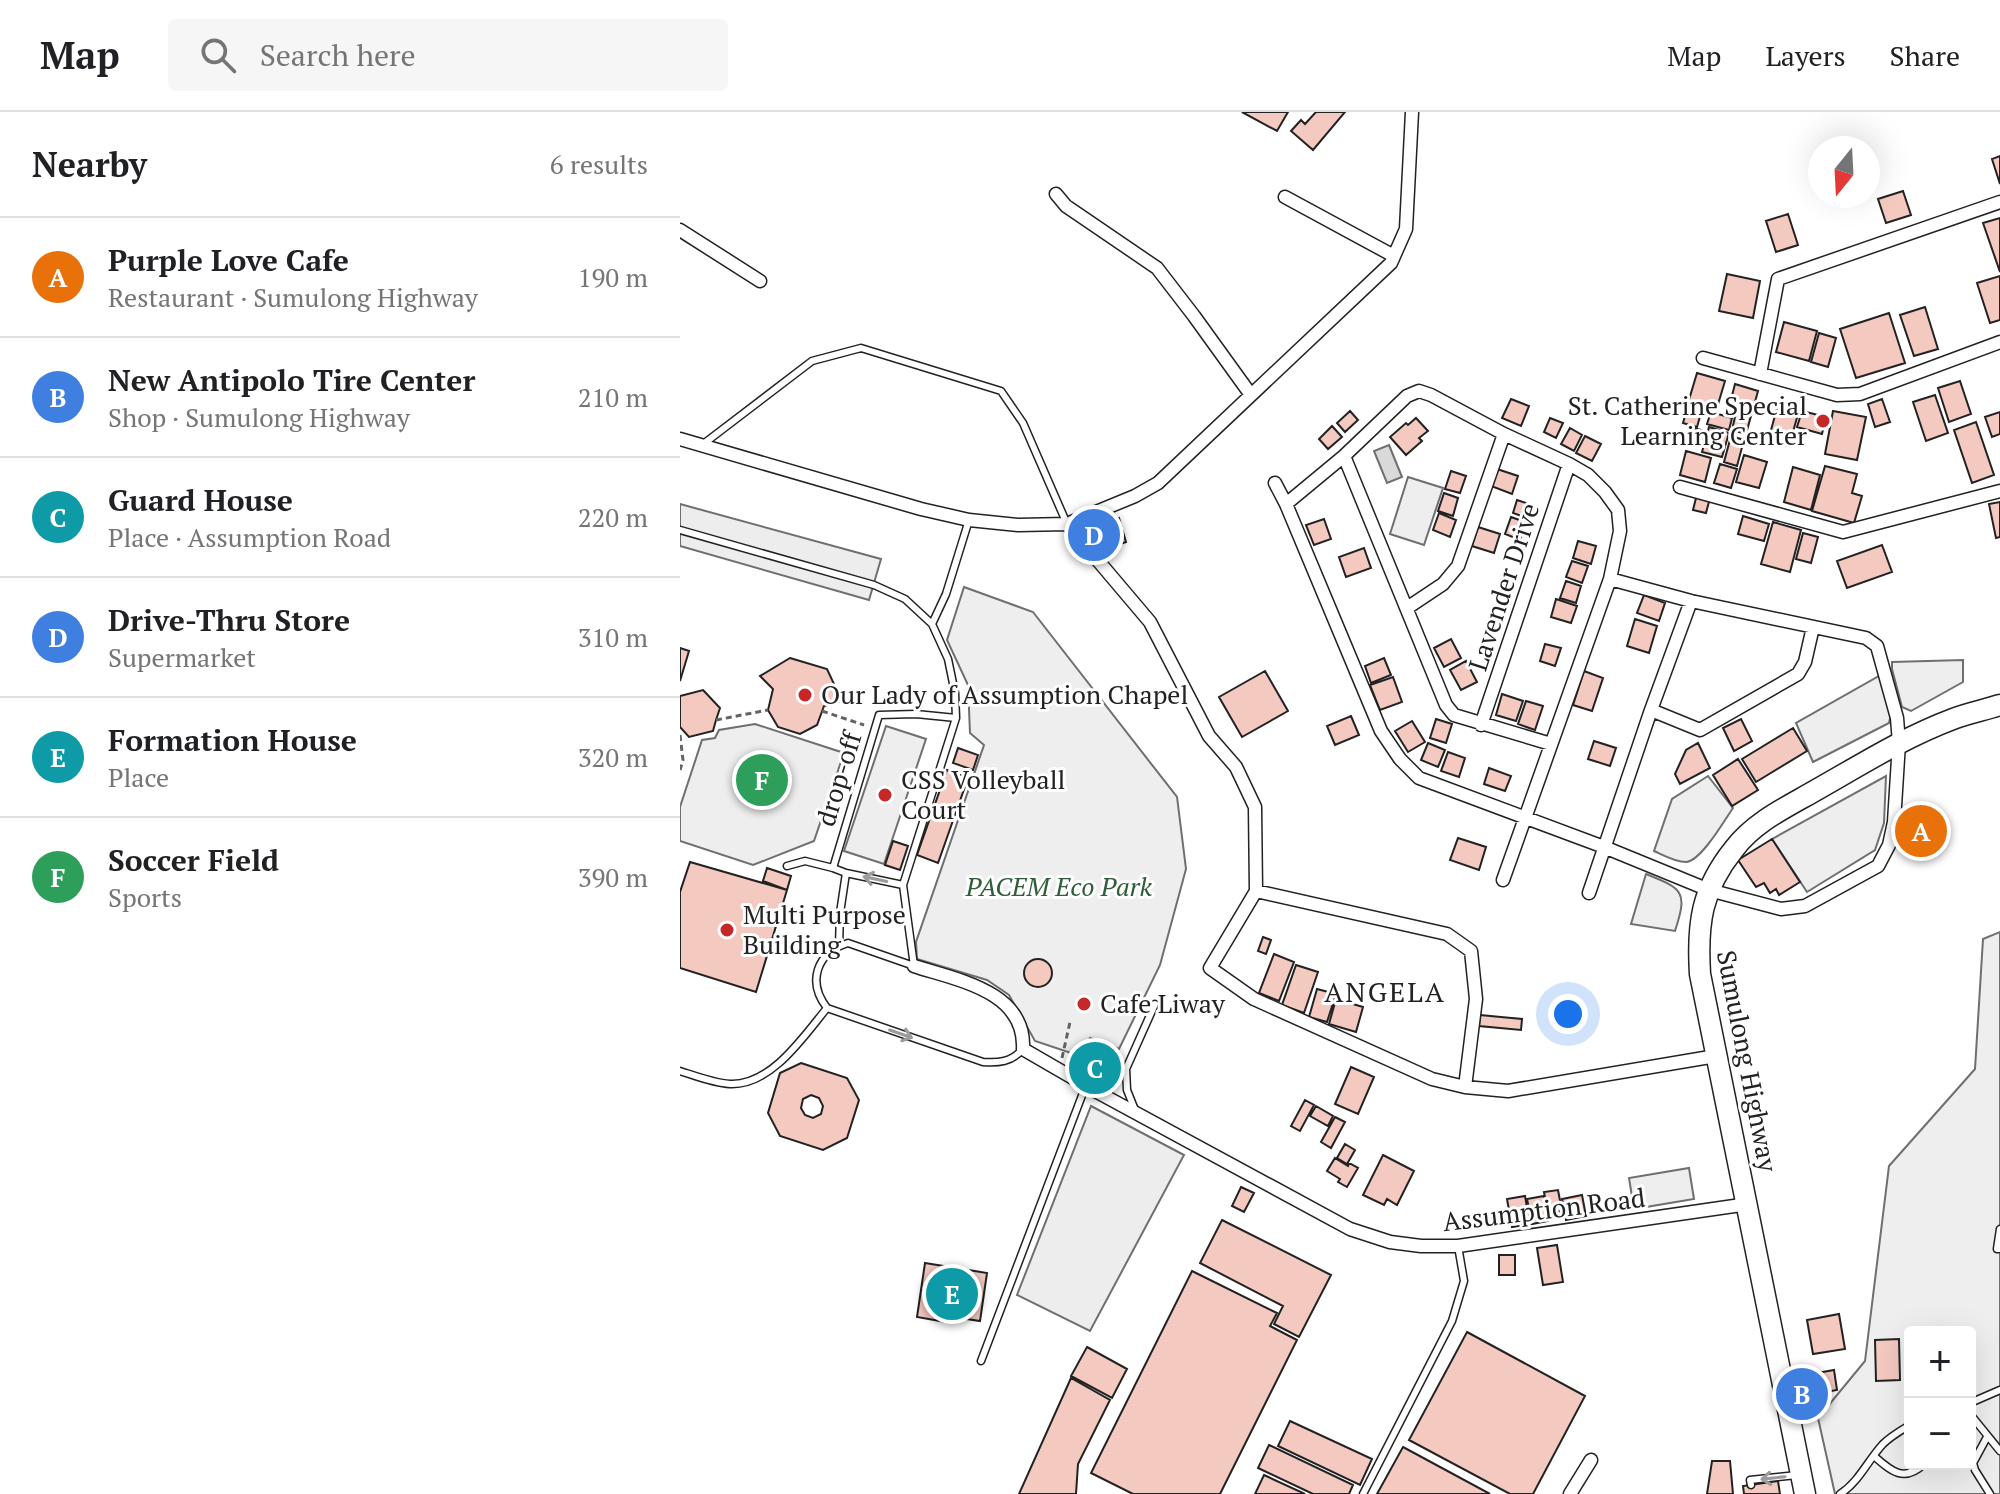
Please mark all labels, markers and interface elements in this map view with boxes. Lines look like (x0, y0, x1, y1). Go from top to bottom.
search box (168, 19, 728, 91)
text: Map (40, 30, 120, 80)
icon: search (196, 33, 240, 77)
text: Search here (260, 35, 416, 75)
text: Map (1667, 37, 1721, 74)
text: Layers (1765, 37, 1846, 74)
text: Share (1890, 37, 1960, 74)
north arrow (1808, 136, 1880, 208)
text: Nearby (32, 142, 147, 187)
text: 6 results (550, 147, 648, 181)
text: Purple Love Cafe (108, 240, 349, 280)
text: A (49, 260, 67, 294)
text: 190 m (578, 260, 648, 294)
text: Restaurant · Sumulong Highway (108, 280, 478, 314)
text: New Antipolo Tire Center (108, 360, 475, 400)
text: B (50, 380, 66, 414)
text: 210 m (578, 380, 648, 414)
place label: St. Catherine Special Learning Center (1568, 388, 1807, 452)
text: Shop · Sumulong Highway (108, 400, 410, 434)
marker: St. Catherine Special Learning Center (1814, 412, 1832, 430)
text: Guard House (108, 480, 293, 520)
street label: Lavender Drive (1460, 498, 1546, 675)
text: C (50, 500, 66, 534)
text: 220 m (578, 500, 648, 534)
pin: D (1068, 505, 1120, 565)
text: Place · Assumption Road (108, 520, 391, 554)
text: Drive-Thru Store (108, 600, 350, 640)
text: D (48, 620, 68, 654)
text: 310 m (578, 620, 648, 654)
text: Supermarket (108, 640, 256, 674)
place label: Our Lady of Assumption Chapel (821, 677, 1188, 711)
marker: Our Lady of Assumption Chapel (796, 686, 814, 704)
text: Formation House (108, 720, 357, 760)
street label: drop-off (808, 725, 869, 830)
text: E (50, 740, 66, 774)
text: 320 m (578, 740, 648, 774)
pin: F (736, 750, 788, 810)
text: Place (108, 760, 169, 794)
place label: CSS Volleyball Court (901, 762, 1065, 826)
marker: CSS Volleyball Court (876, 786, 894, 804)
pin: A (1895, 801, 1947, 861)
text: Soccer Field (108, 840, 279, 880)
text: F (51, 860, 65, 894)
text: 390 m (578, 860, 648, 894)
park label: PACEM Eco Park (965, 869, 1153, 903)
one-way arrow (862, 871, 888, 886)
text: Sports (108, 880, 182, 914)
place label: Multi Purpose Building (743, 897, 906, 961)
marker: Multi Purpose Building (718, 921, 736, 939)
street label: Sumulong Highway (1710, 947, 1786, 1175)
district label: ANGELA (1324, 973, 1446, 1010)
place label: Cafe Liway (1100, 986, 1226, 1020)
your location (1548, 994, 1588, 1034)
marker: Cafe Liway (1075, 995, 1093, 1013)
one-way arrow (888, 1028, 912, 1042)
pin: C (1069, 1038, 1121, 1098)
street label: Assumption Road (1441, 1180, 1647, 1238)
pin: E (926, 1264, 978, 1324)
map controls (1904, 1326, 1976, 1470)
button: + (1904, 1326, 1976, 1398)
pin: B (1776, 1364, 1828, 1424)
button: − (1904, 1398, 1976, 1470)
one-way arrow (1760, 1470, 1787, 1485)

